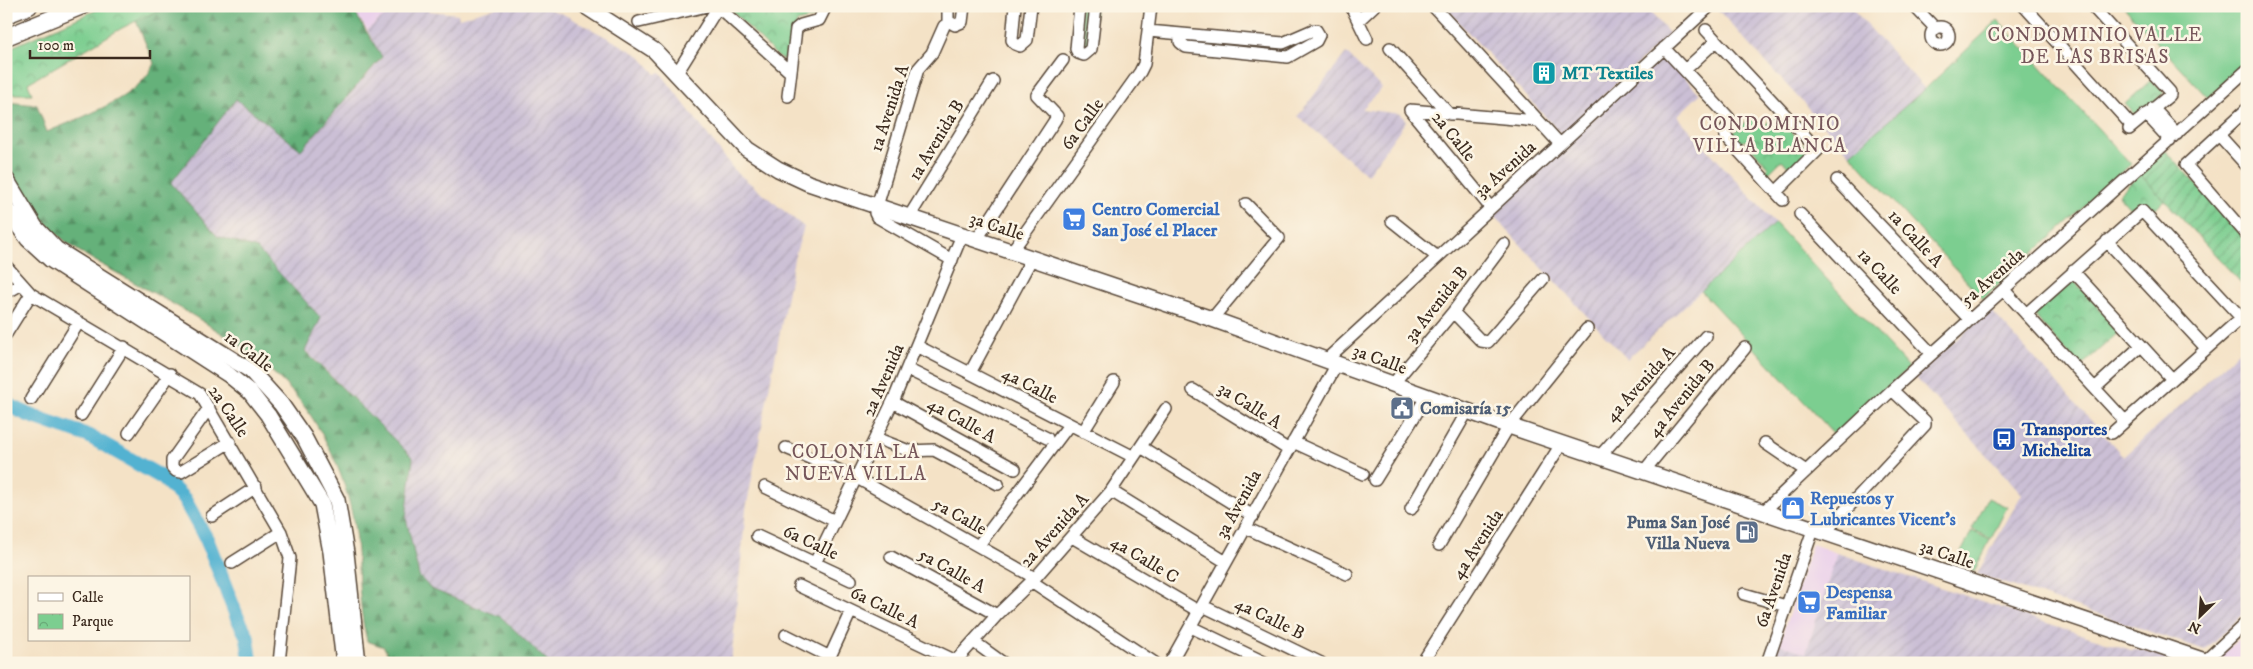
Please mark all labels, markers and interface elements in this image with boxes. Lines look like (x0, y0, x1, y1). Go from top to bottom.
district label: CONDOMINIO VALLE DE LAS BRISAS (1987, 24, 2203, 69)
scale bar (30, 28, 150, 60)
text: 100 m (38, 36, 74, 55)
building icon: MT Textiles (1531, 60, 1557, 86)
street label: 1a Avenida A (865, 61, 915, 155)
place label: MT Textiles (1562, 63, 1653, 85)
street label: 6a Calle (1057, 94, 1109, 155)
street label: 1a Avenida B (904, 96, 970, 185)
street label: 2a Calle (1426, 107, 1480, 166)
district label: CONDOMINIO VILLA BLANCA (1692, 113, 1847, 158)
street label: 3a Avenida (1470, 136, 1541, 203)
place label: Centro Comercial San José el Placer (1092, 199, 1220, 242)
street label: 1a Calle A (1883, 205, 1948, 273)
supermarket icon: Centro Comercial San José el Placer (1061, 206, 1087, 232)
street label: 3a Calle (967, 208, 1027, 246)
street label: 1a Calle (1852, 244, 1906, 300)
street label: 5a Avenida (1956, 244, 2029, 312)
street label: 3a Avenida B (1400, 262, 1473, 347)
street label: 1a Calle (219, 326, 277, 377)
street label: 2a Avenida (858, 340, 910, 420)
street label: 3a Calle (1350, 340, 1410, 380)
street label: 4a Avenida A (1601, 342, 1681, 427)
street label: 4a Avenida B (1644, 355, 1720, 442)
street label: 4a Calle (998, 363, 1061, 409)
street label: 3a Calle A (1213, 378, 1286, 434)
street label: 2a Calle (203, 381, 254, 442)
street label: 4a Calle A (923, 393, 1000, 449)
public building icon: Comisaría 15 (1389, 395, 1415, 421)
place label: Comisaría 15 (1420, 398, 1511, 420)
place label: Transportes Michelita (2021, 419, 2107, 462)
bus stop icon: Transportes Michelita (1991, 426, 2017, 452)
district label: COLONIA LA NUEVA VILLA (785, 441, 927, 486)
street label: 3a Avenida (1211, 466, 1267, 543)
street label: 2a Avenida A (1016, 488, 1094, 573)
place label: Repuestos y Lubricantes Vicent's (1810, 488, 1956, 531)
street label: 5a Calle (929, 493, 990, 541)
shop icon: Repuestos y Lubricantes Vicent's (1780, 495, 1806, 521)
street label: 4a Avenida (1447, 505, 1509, 584)
place label: Puma San José Villa Nueva (1626, 512, 1731, 555)
fuel station icon: Puma San José Villa Nueva (1734, 519, 1760, 545)
street label: 6a Calle (779, 521, 842, 565)
street label: 4a Calle C (1106, 531, 1183, 589)
street label: 3a Calle (1917, 535, 1977, 574)
street label: 5a Calle A (914, 543, 990, 599)
street label: 6a Avenida (1751, 550, 1797, 631)
legend (28, 576, 190, 642)
street label: 6a Calle A (846, 582, 923, 634)
place label: Despensa Familiar (1826, 582, 1893, 625)
text: Calle (72, 588, 104, 607)
supermarket icon: Despensa Familiar (1796, 589, 1822, 615)
north arrow (2176, 592, 2226, 642)
street label: 4a Calle B (1231, 593, 1308, 645)
text: Parque (72, 612, 113, 631)
text: N (2185, 616, 2204, 637)

